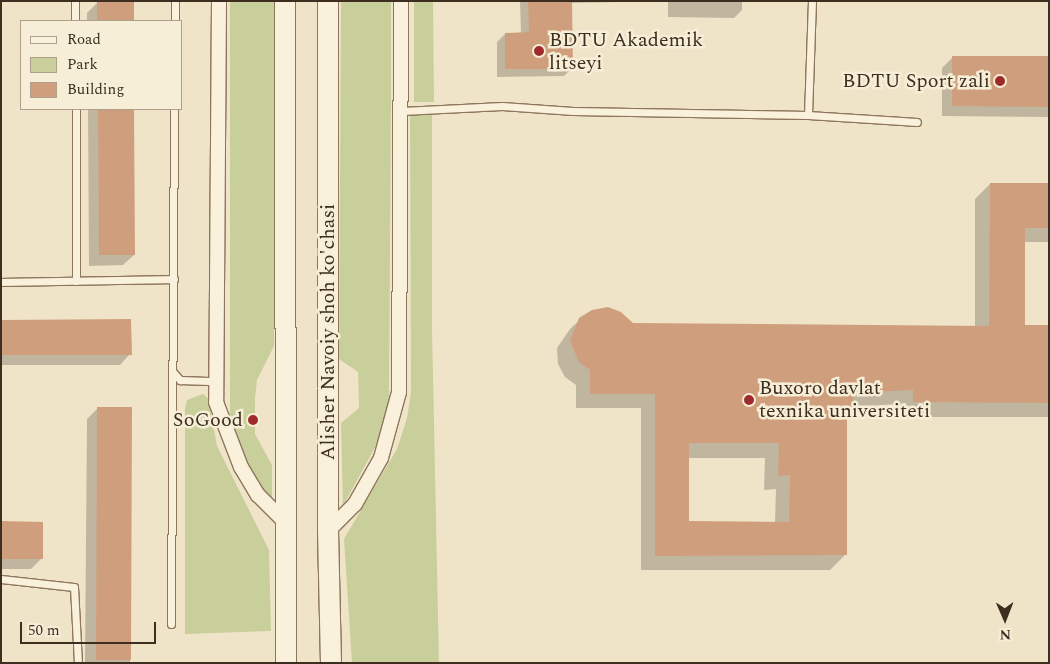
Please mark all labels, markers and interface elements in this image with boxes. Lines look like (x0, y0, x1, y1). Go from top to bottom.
legend (20, 20, 182, 110)
text: Road (67, 28, 101, 51)
place label: BDTU Akademik litseyi (549, 28, 703, 75)
marker: BDTU Akademik litseyi (533, 45, 545, 57)
text: Park (67, 53, 98, 76)
place label: BDTU Sport zali (842, 69, 990, 93)
marker: BDTU Sport zali (994, 75, 1006, 87)
text: Building (67, 78, 124, 101)
street label: Alisher Navoiy shoh ko'chasi (316, 204, 340, 460)
place label: Buxoro davlat texnika universiteti (759, 376, 930, 423)
marker: Buxoro davlat texnika universiteti (743, 394, 755, 406)
place label: SoGood (173, 408, 243, 432)
marker: SoGood (247, 414, 259, 426)
north arrow (980, 594, 1030, 644)
scale bar (22, 612, 159, 644)
text: 50 m (28, 619, 60, 642)
text: N (999, 624, 1011, 645)

